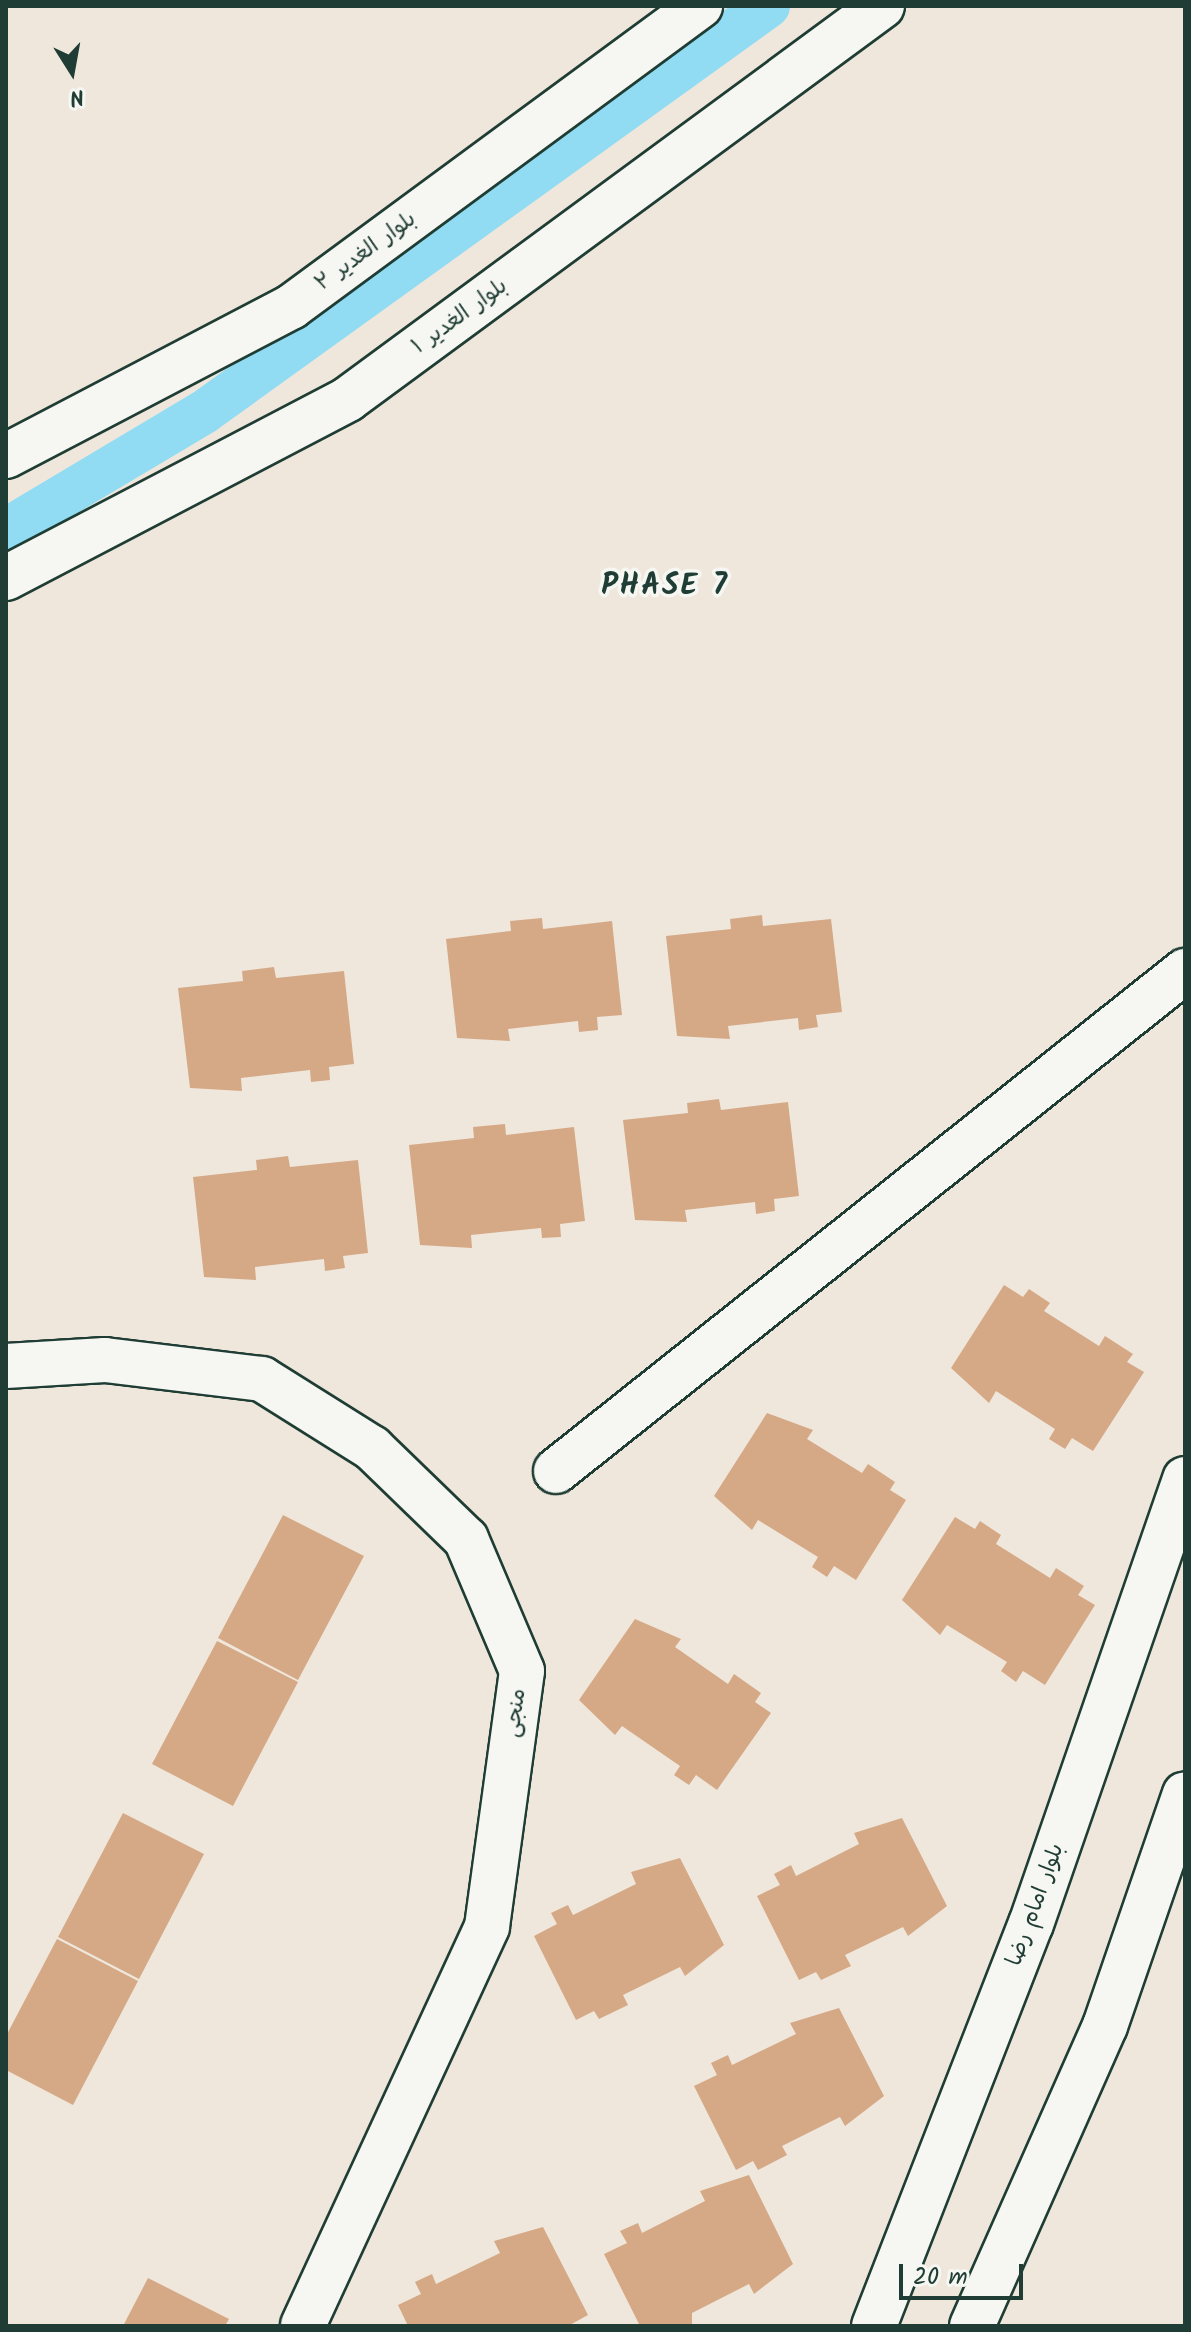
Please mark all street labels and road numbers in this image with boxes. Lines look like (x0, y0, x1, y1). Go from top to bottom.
street label: بلوار الغدیر ۲ (310, 206, 422, 298)
street label: بلوار الغدیر ۱ (407, 274, 513, 360)
street label: منجی (500, 1687, 532, 1739)
street label: بلوار امام رضا (1002, 1840, 1070, 1970)

